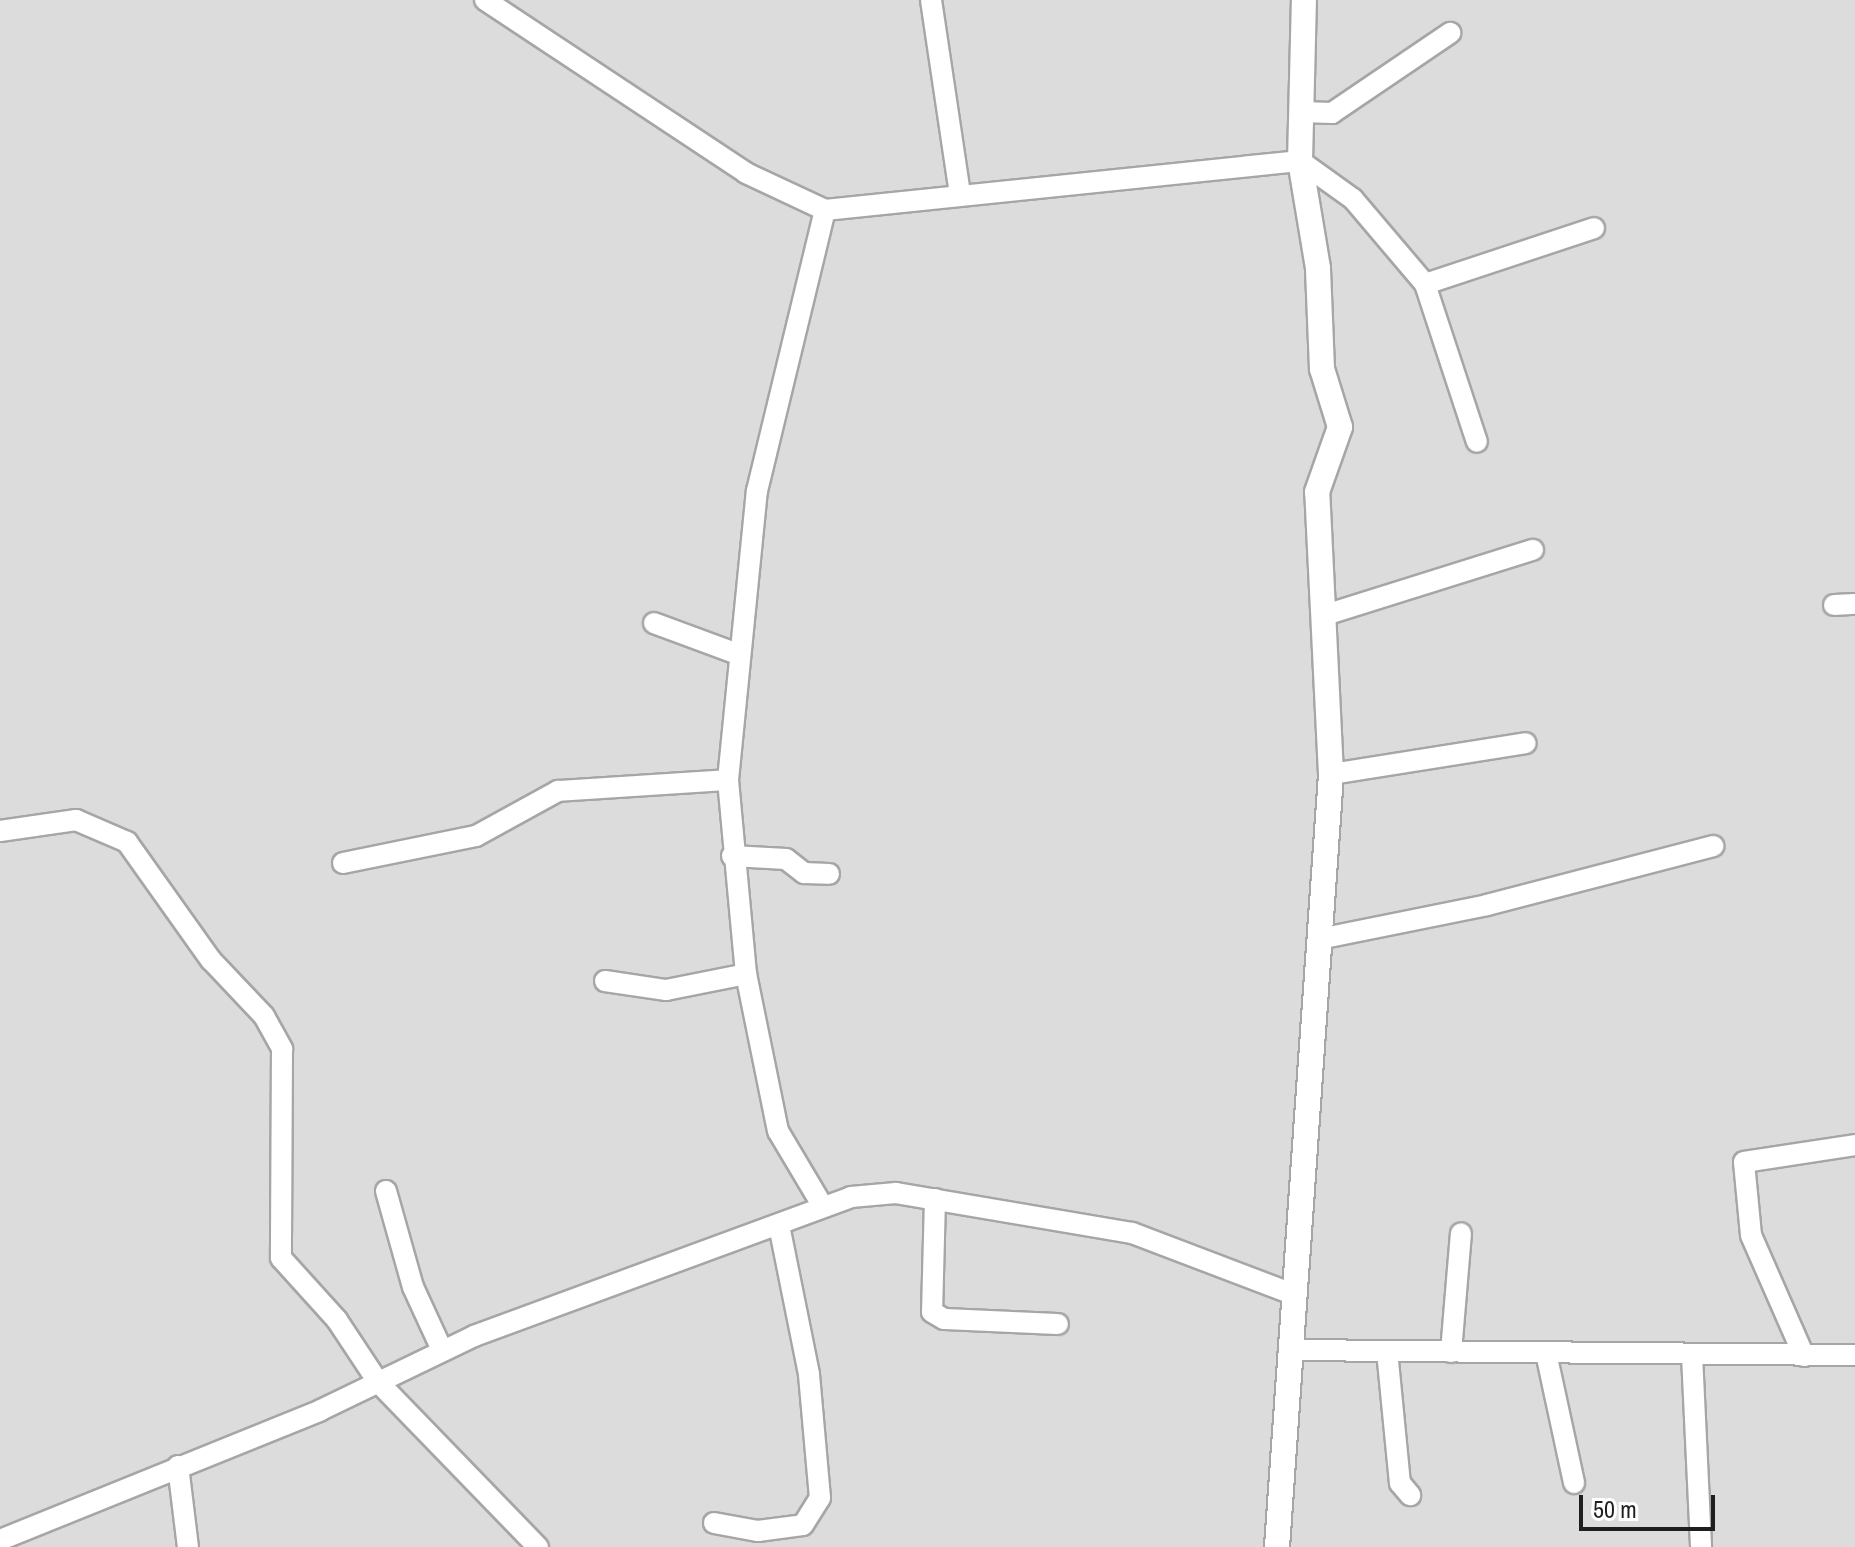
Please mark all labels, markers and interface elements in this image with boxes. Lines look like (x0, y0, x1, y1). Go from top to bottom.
scale bar (1583, 1479, 1719, 1529)
text: 50 m (1593, 1493, 1637, 1525)

